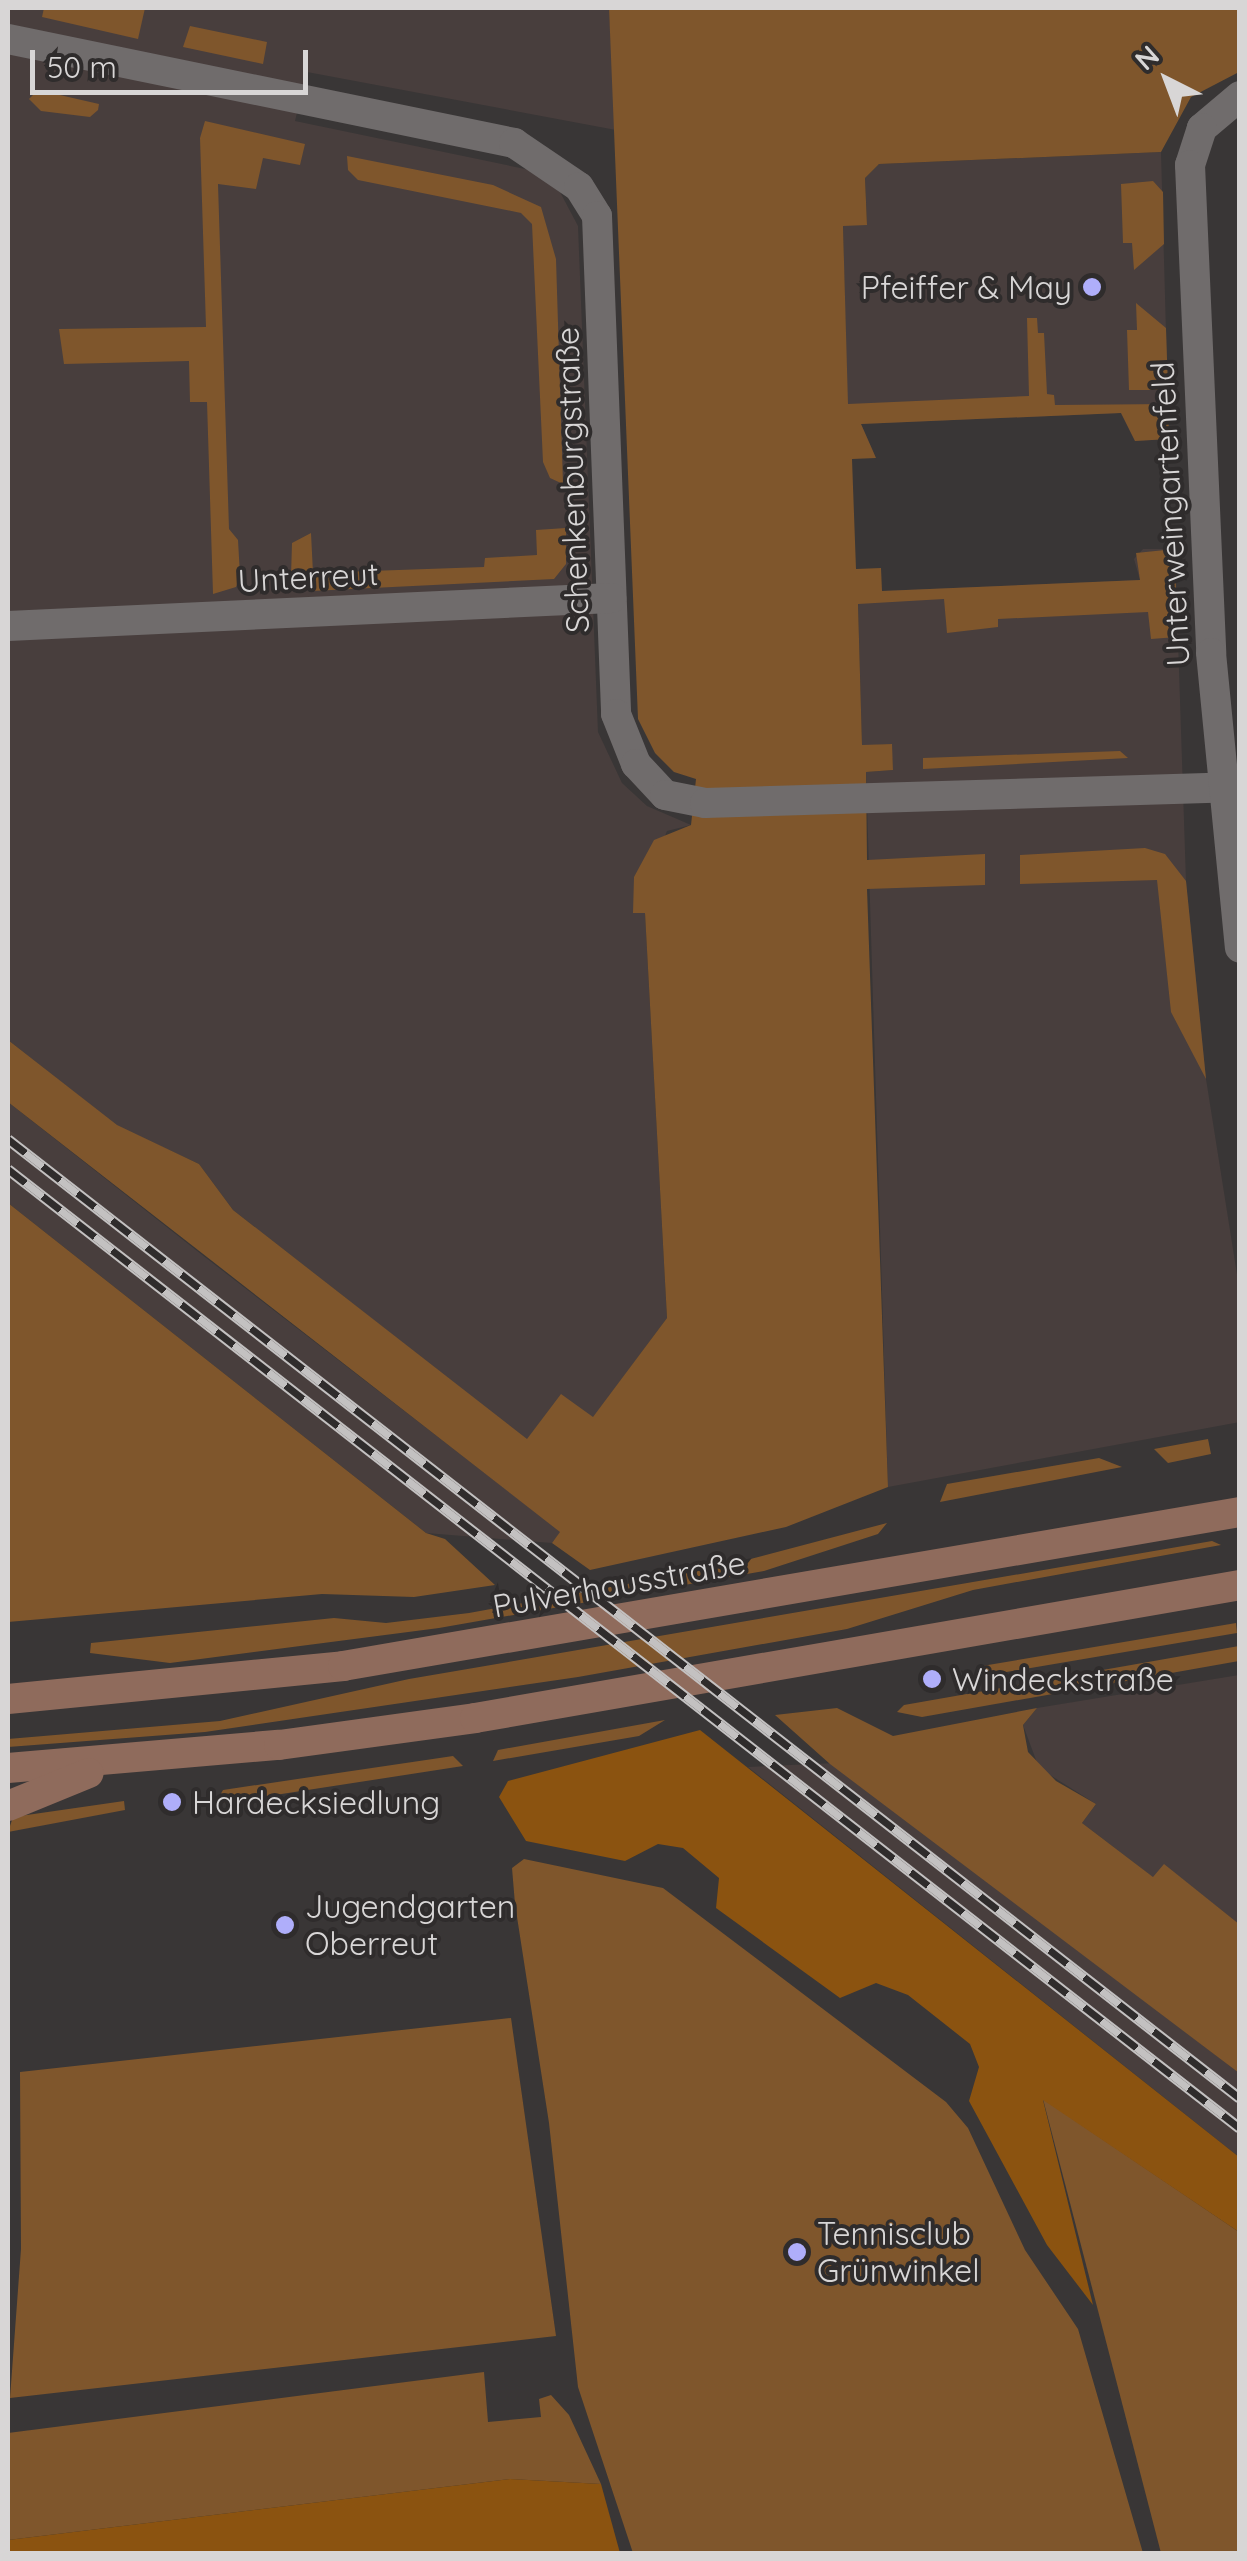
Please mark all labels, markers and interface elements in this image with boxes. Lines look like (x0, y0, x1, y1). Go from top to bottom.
scale bar (35, 30, 312, 92)
north arrow (1117, 30, 1217, 130)
text: N (1127, 37, 1166, 77)
text: 50 m (47, 48, 117, 86)
place label: Pfeiffer & May (861, 268, 1072, 306)
marker: Pfeiffer & May (1081, 276, 1103, 298)
street label: Schenkenburgstraße (547, 326, 597, 634)
street label: Unterweingartenfeld (1143, 361, 1197, 667)
street label: Unterreut (237, 554, 379, 600)
street label: Pulverhausstraße (490, 1543, 748, 1625)
place label: Windeckstraße (952, 1660, 1174, 1698)
marker: Windeckstraße (921, 1668, 943, 1690)
place label: Hardecksiedlung (192, 1783, 440, 1821)
marker: Hardecksiedlung (161, 1791, 183, 1813)
place label: Jugendgarten Oberreut (305, 1888, 515, 1963)
marker: Jugendgarten Oberreut (274, 1914, 296, 1936)
place label: Tennisclub Grünwinkel (817, 2215, 980, 2290)
marker: Tennisclub Grünwinkel (786, 2241, 808, 2263)

